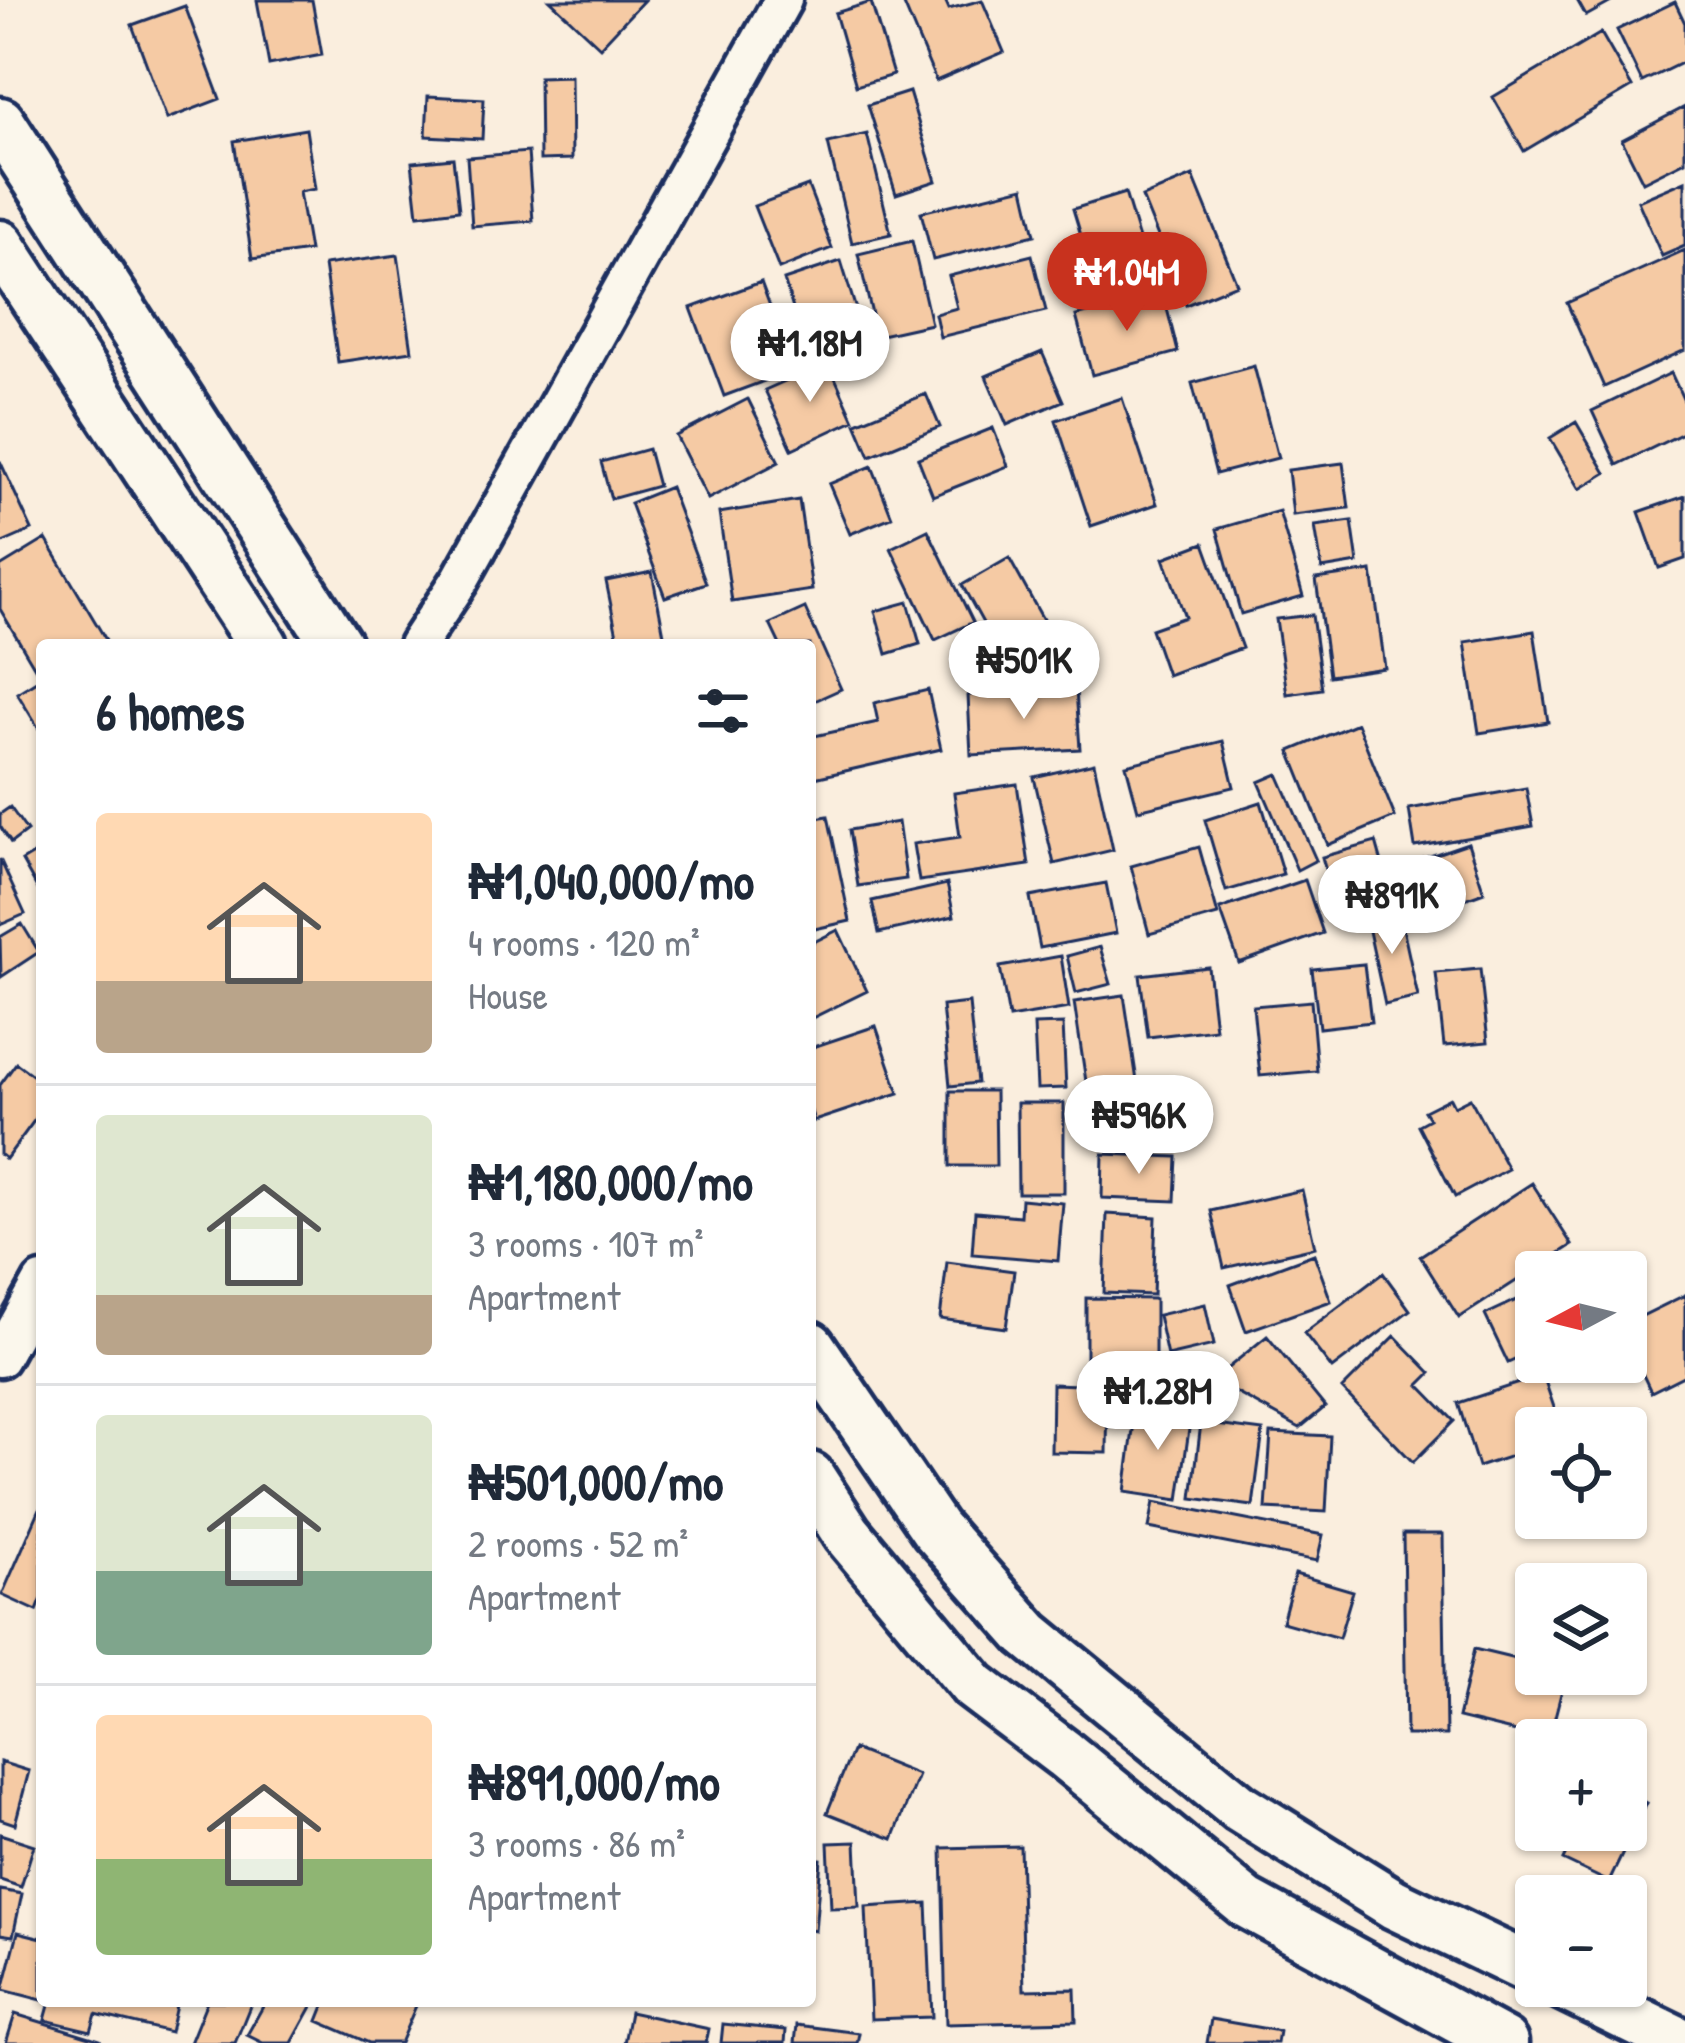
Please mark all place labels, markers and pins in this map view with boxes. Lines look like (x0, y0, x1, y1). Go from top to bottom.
pin: ₦1.04M (1029, 232, 1225, 334)
pin: ₦1.18M (712, 303, 908, 405)
pin: ₦501K (940, 620, 1108, 722)
pin: ₦891K (1308, 855, 1476, 957)
pin: ₦596K (1055, 1075, 1223, 1177)
pin: ₦1.28M (1060, 1351, 1256, 1453)

